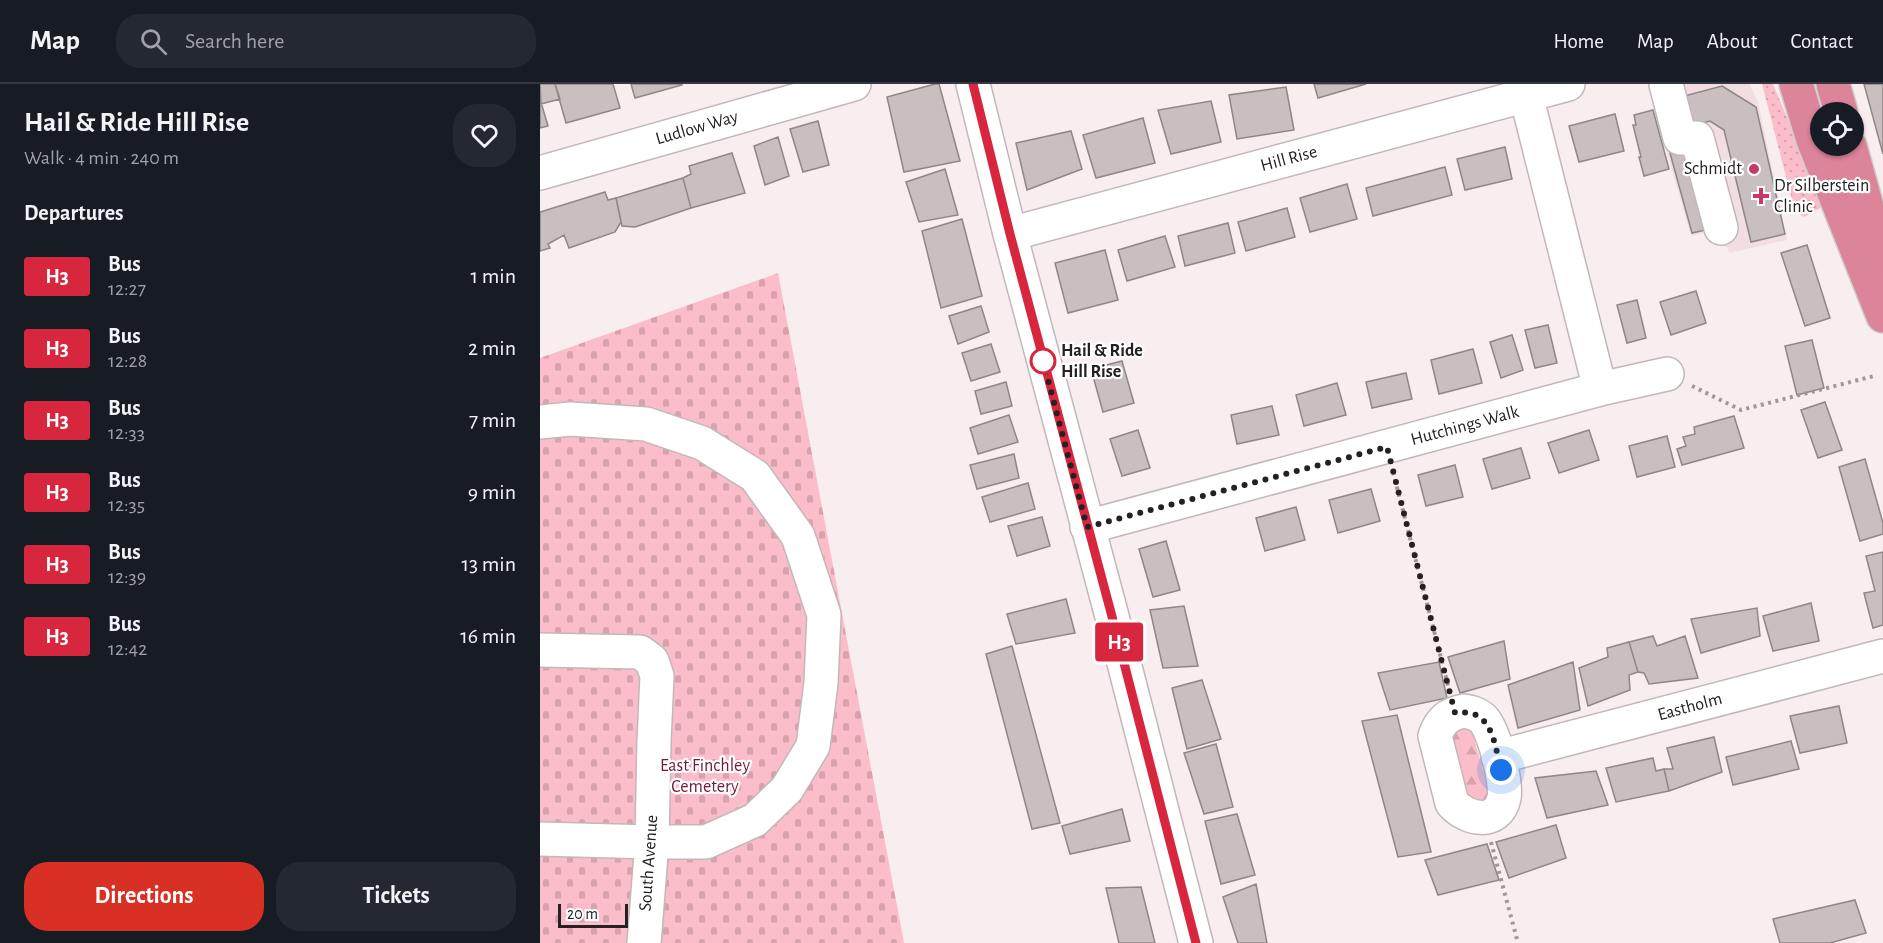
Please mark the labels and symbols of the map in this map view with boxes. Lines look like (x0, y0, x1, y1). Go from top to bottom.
street label: Ludlow Way (654, 108, 741, 148)
street label: Hill Rise (1259, 143, 1319, 175)
place label: Schmidt (1684, 160, 1742, 178)
marker: Schmidt (1747, 162, 1761, 176)
place label: Dr Silberstein Clinic (1774, 177, 1869, 216)
marker: Dr Silberstein Clinic (1752, 187, 1770, 205)
place label: Hail & Ride Hill Rise (1061, 342, 1143, 381)
marker: Hail & Ride Hill Rise (1030, 348, 1056, 374)
street label: Hutchings Walk (1409, 403, 1522, 449)
line badge: H3 (1092, 622, 1146, 662)
street label: Eastholm (1656, 690, 1724, 724)
your location (1486, 755, 1516, 785)
park label: East Finchley Cemetery (660, 757, 750, 796)
street label: South Avenue (637, 814, 661, 912)
scale bar (558, 901, 628, 928)

